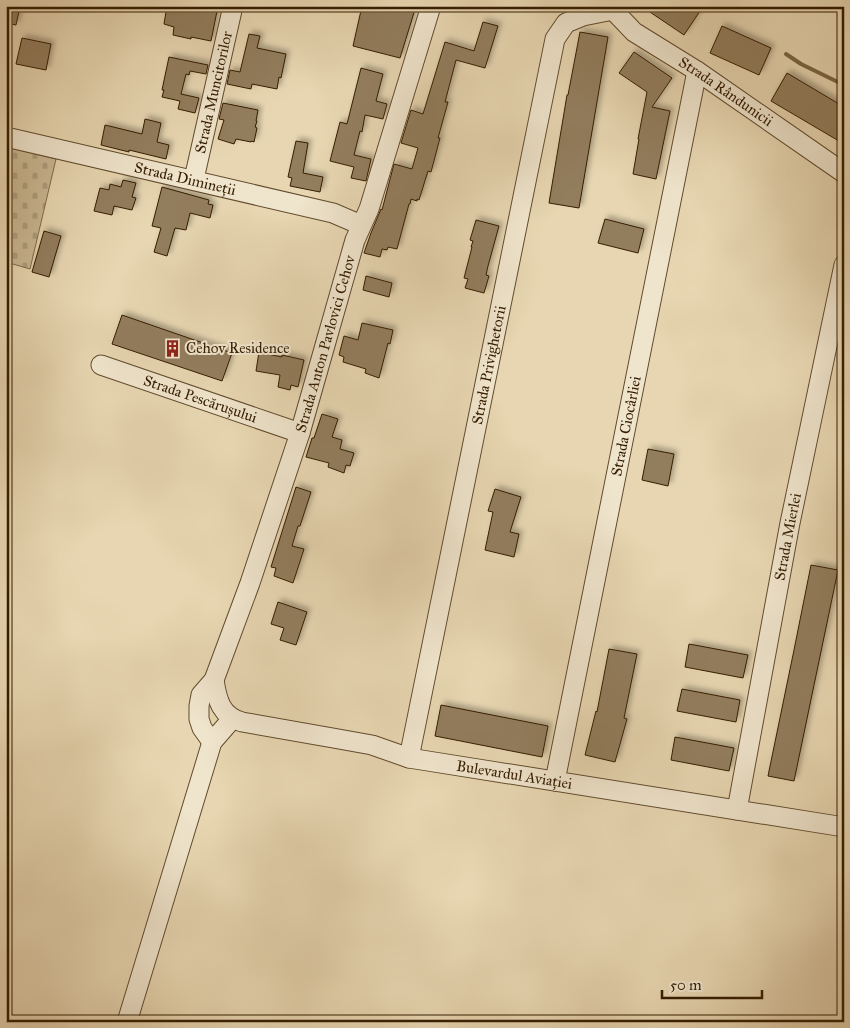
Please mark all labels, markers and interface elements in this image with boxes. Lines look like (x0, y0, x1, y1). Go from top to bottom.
street label: Strada Muncitorilor (191, 29, 236, 155)
street label: Strada Rândunicii (676, 53, 777, 130)
street label: Strada Dimineții (133, 158, 238, 199)
street label: Strada Anton Pavlovici Cehov (292, 252, 359, 435)
street label: Strada Privighetorii (468, 304, 510, 426)
building icon: Cehov Residence (162, 338, 182, 358)
place label: Cehov Residence (186, 339, 289, 357)
street label: Strada Pescărușului (141, 371, 260, 427)
street label: Strada Ciocârliei (607, 374, 645, 478)
street label: Strada Mierlei (771, 491, 805, 582)
street label: Bulevardul Aviației (455, 757, 574, 793)
scale bar (662, 968, 762, 1000)
text: 50 m (670, 976, 702, 994)

